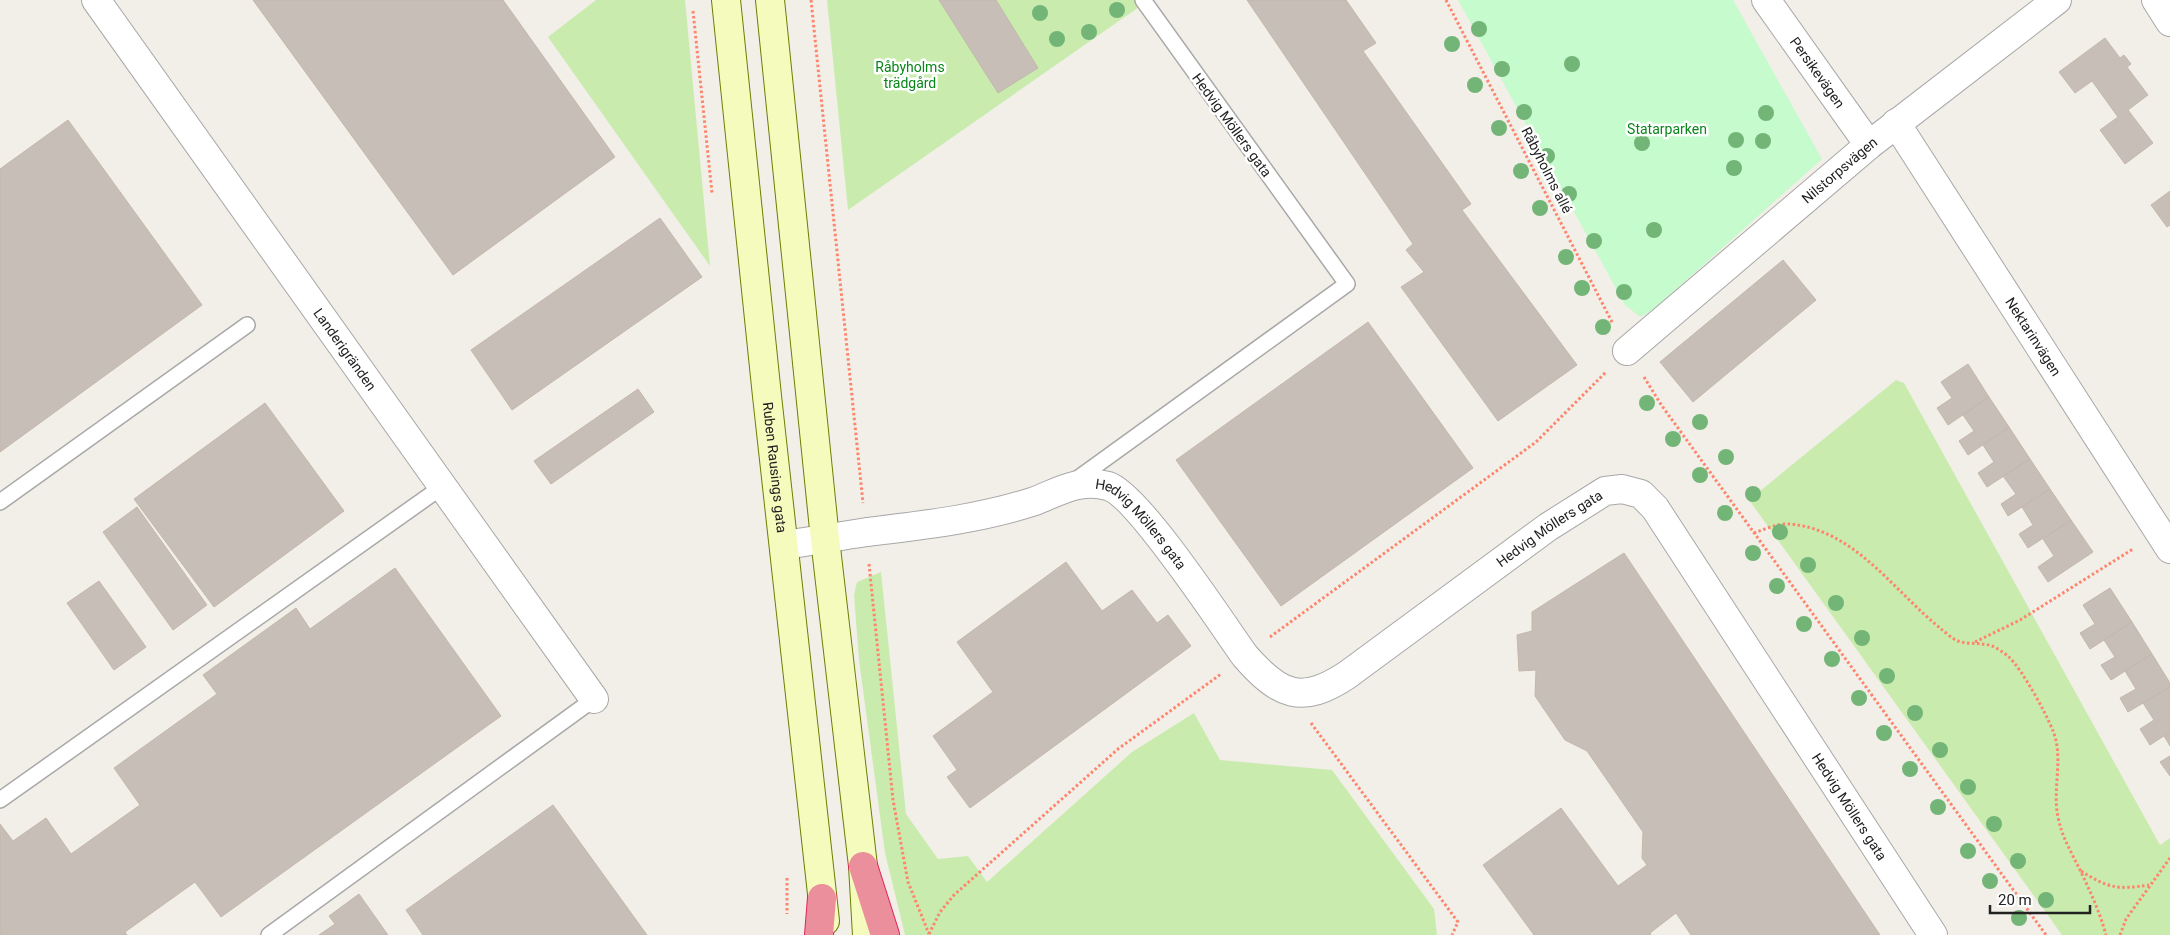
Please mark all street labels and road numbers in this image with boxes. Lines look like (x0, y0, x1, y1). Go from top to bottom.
street label: Persikevägen (1787, 34, 1848, 111)
street label: Hedvig Möllers gata (1189, 70, 1275, 180)
street label: Råbyholms allé (1518, 124, 1576, 216)
street label: Nilstorpsvägen (1799, 134, 1880, 207)
street label: Nektarinvägen (2002, 294, 2064, 379)
street label: Landerigränden (310, 305, 380, 394)
street label: Ruben Rausings gata (760, 401, 790, 534)
street label: Hedvig Möllers gata (1094, 476, 1190, 573)
street label: Hedvig Möllers gata (1493, 487, 1605, 570)
street label: Hedvig Möllers gata (1809, 750, 1890, 863)

